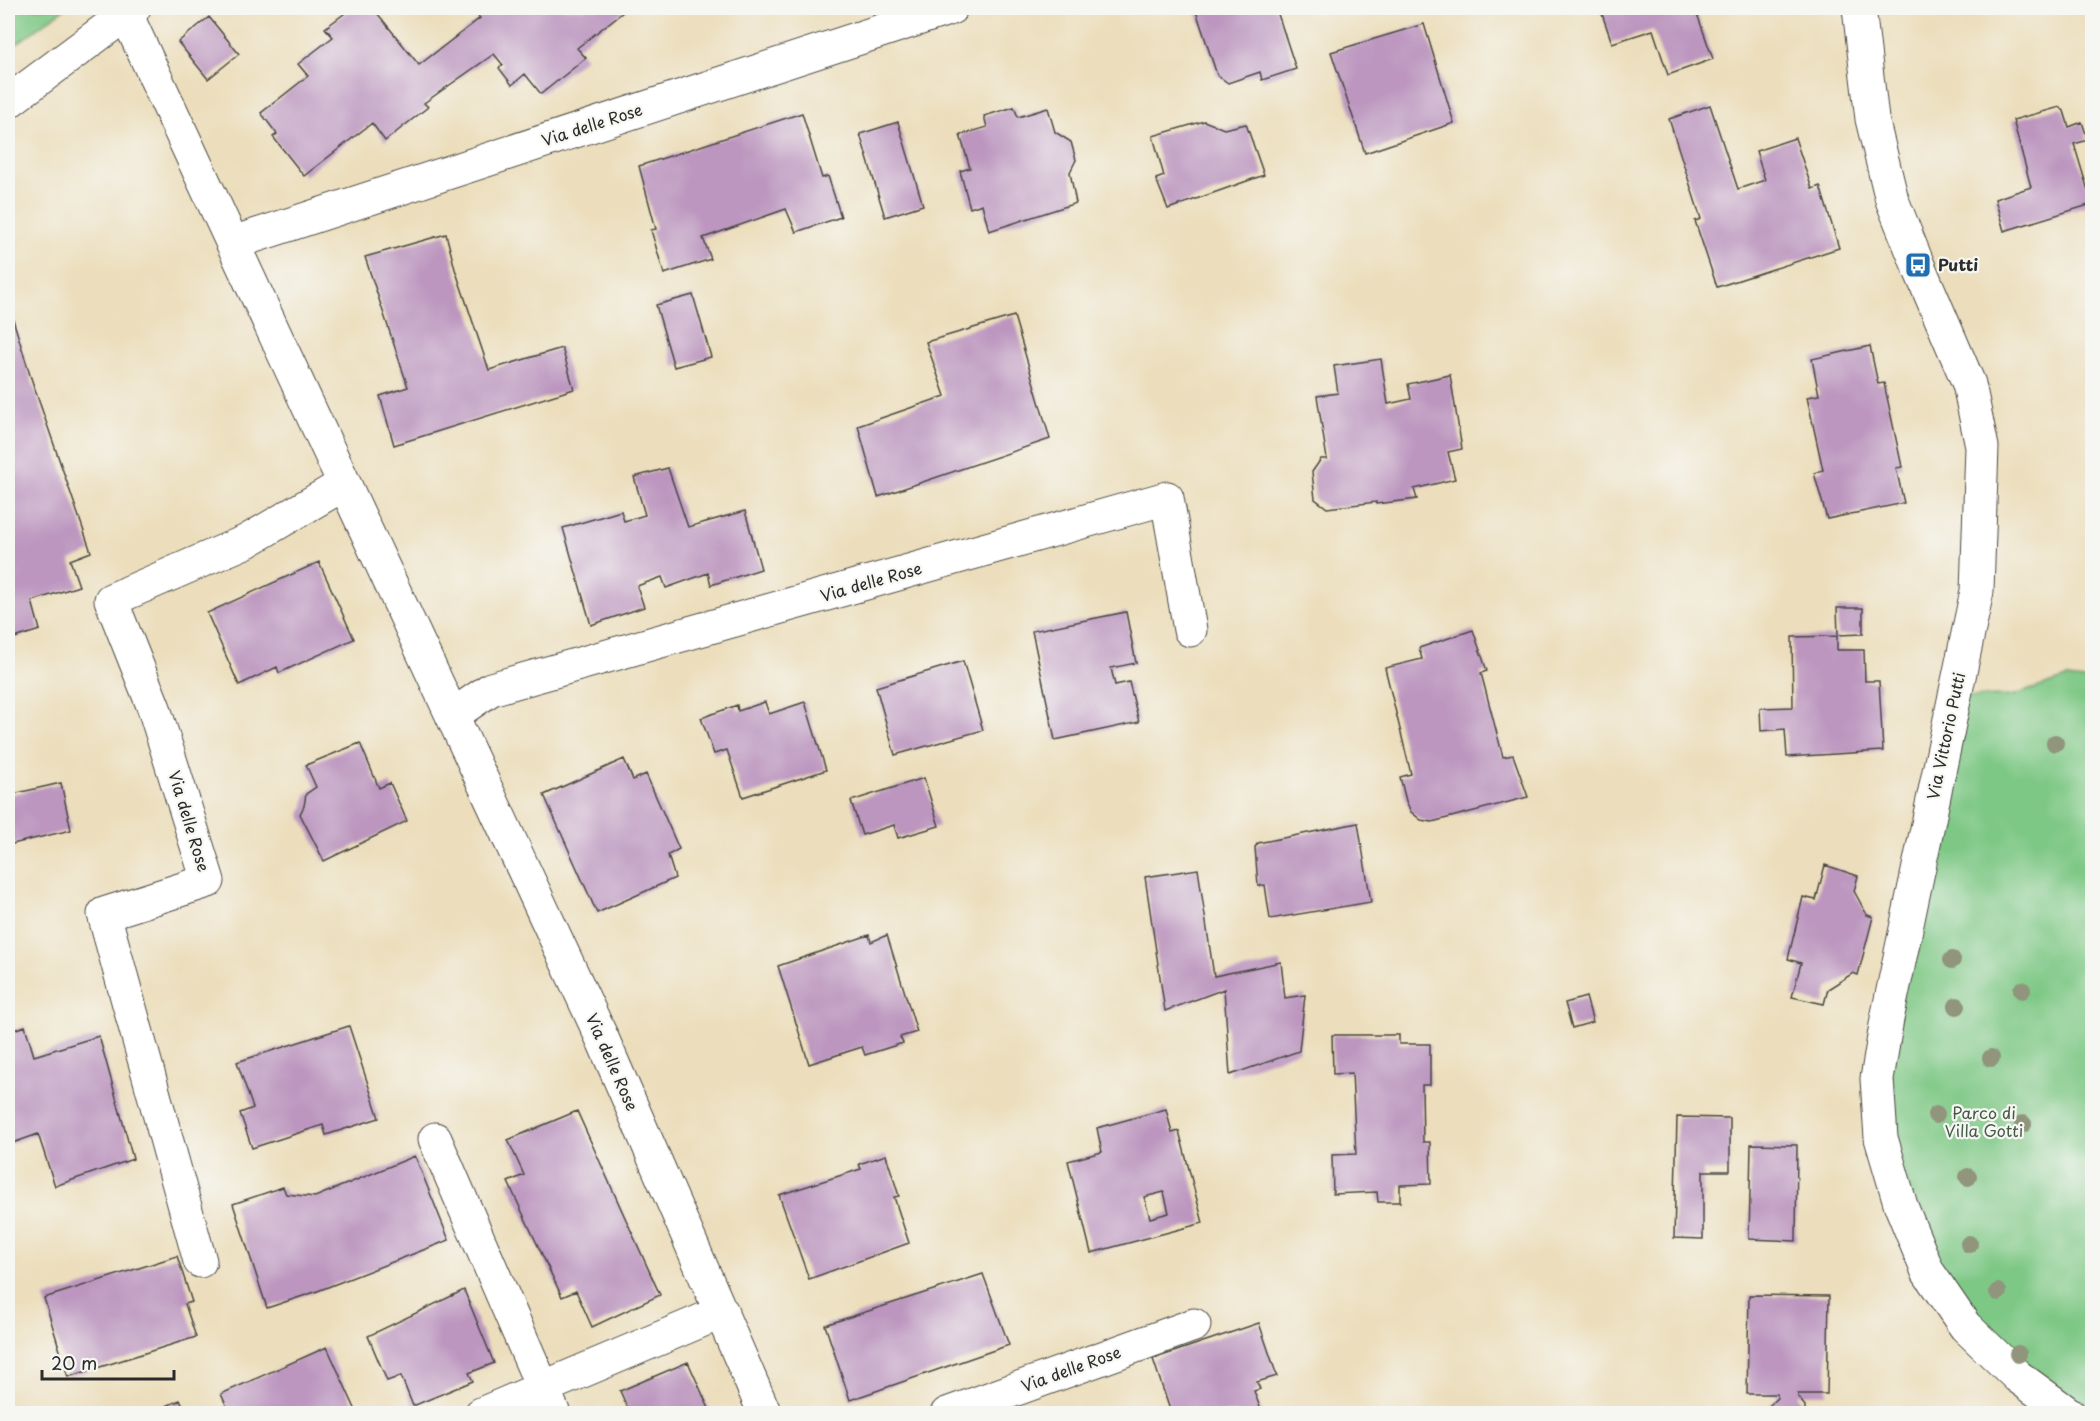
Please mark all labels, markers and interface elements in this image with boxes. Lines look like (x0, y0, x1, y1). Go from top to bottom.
street label: Via delle Rose (538, 96, 645, 152)
bus stop icon: Putti (1903, 250, 1933, 280)
place label: Putti (1938, 252, 1978, 276)
street label: Via delle Rose (817, 555, 924, 607)
street label: Via Vittorio Putti (1920, 670, 1970, 802)
street label: Via delle Rose (163, 767, 217, 874)
street label: Via delle Rose (581, 1009, 645, 1114)
park label: Parco di Villa Gotti (1945, 1100, 2023, 1142)
street label: Via delle Rose (1017, 1339, 1124, 1397)
scale bar (42, 1343, 174, 1381)
text: 20 m (51, 1349, 97, 1376)

